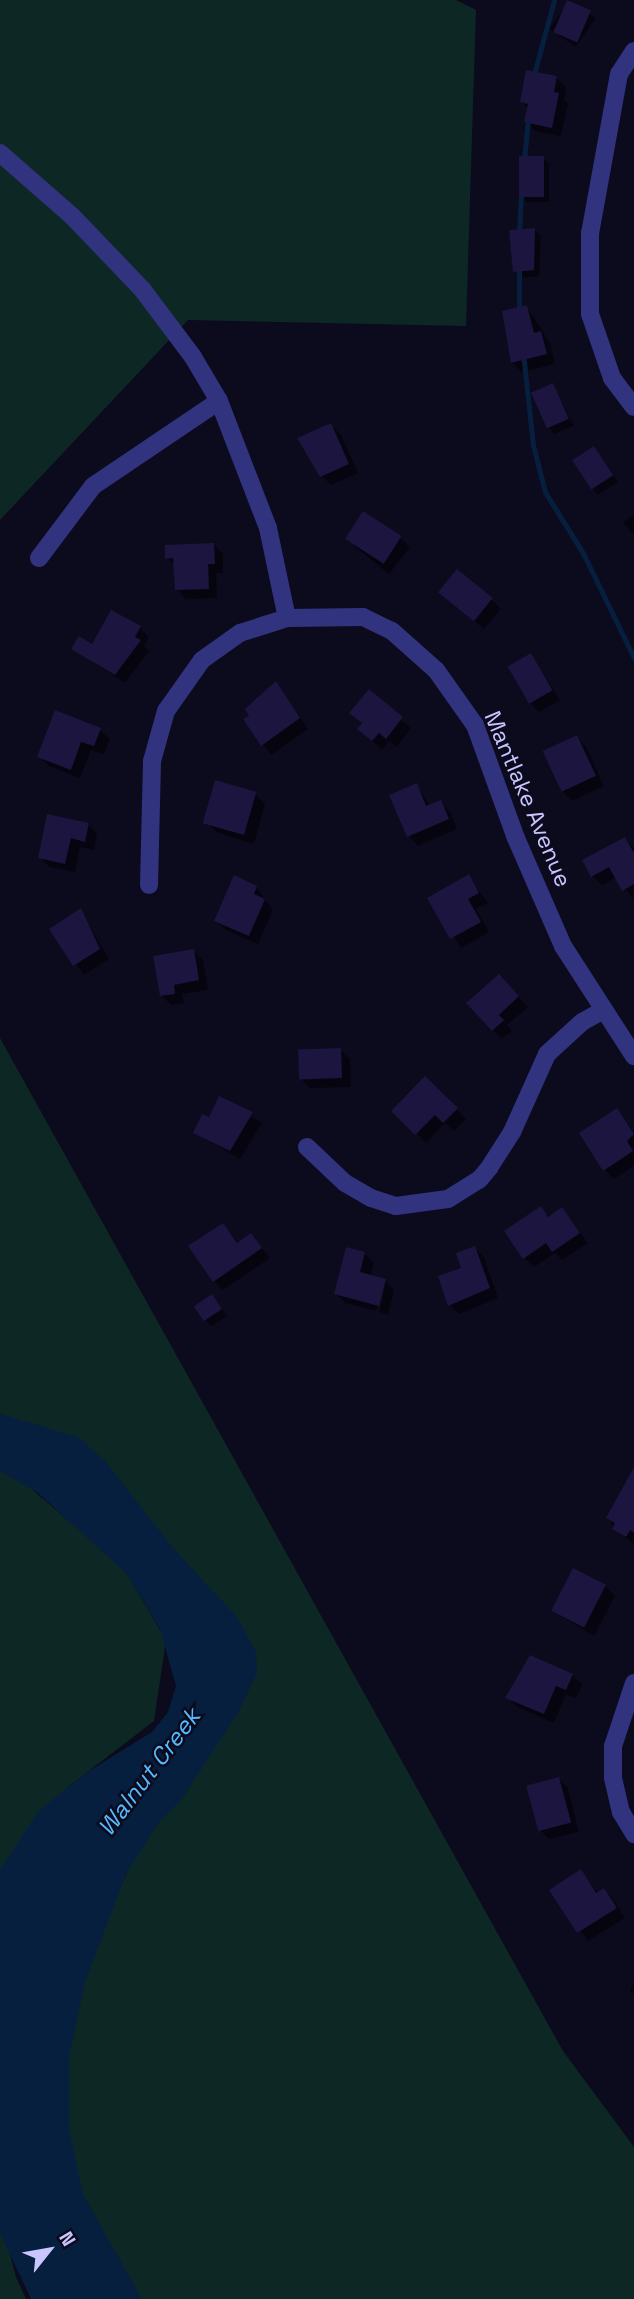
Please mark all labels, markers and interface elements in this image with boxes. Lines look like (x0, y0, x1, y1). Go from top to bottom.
street label: Mantlake Avenue (478, 707, 578, 891)
water label: Walnut Creek (92, 1703, 206, 1841)
north arrow (14, 2215, 84, 2285)
text: N (53, 2227, 81, 2251)

